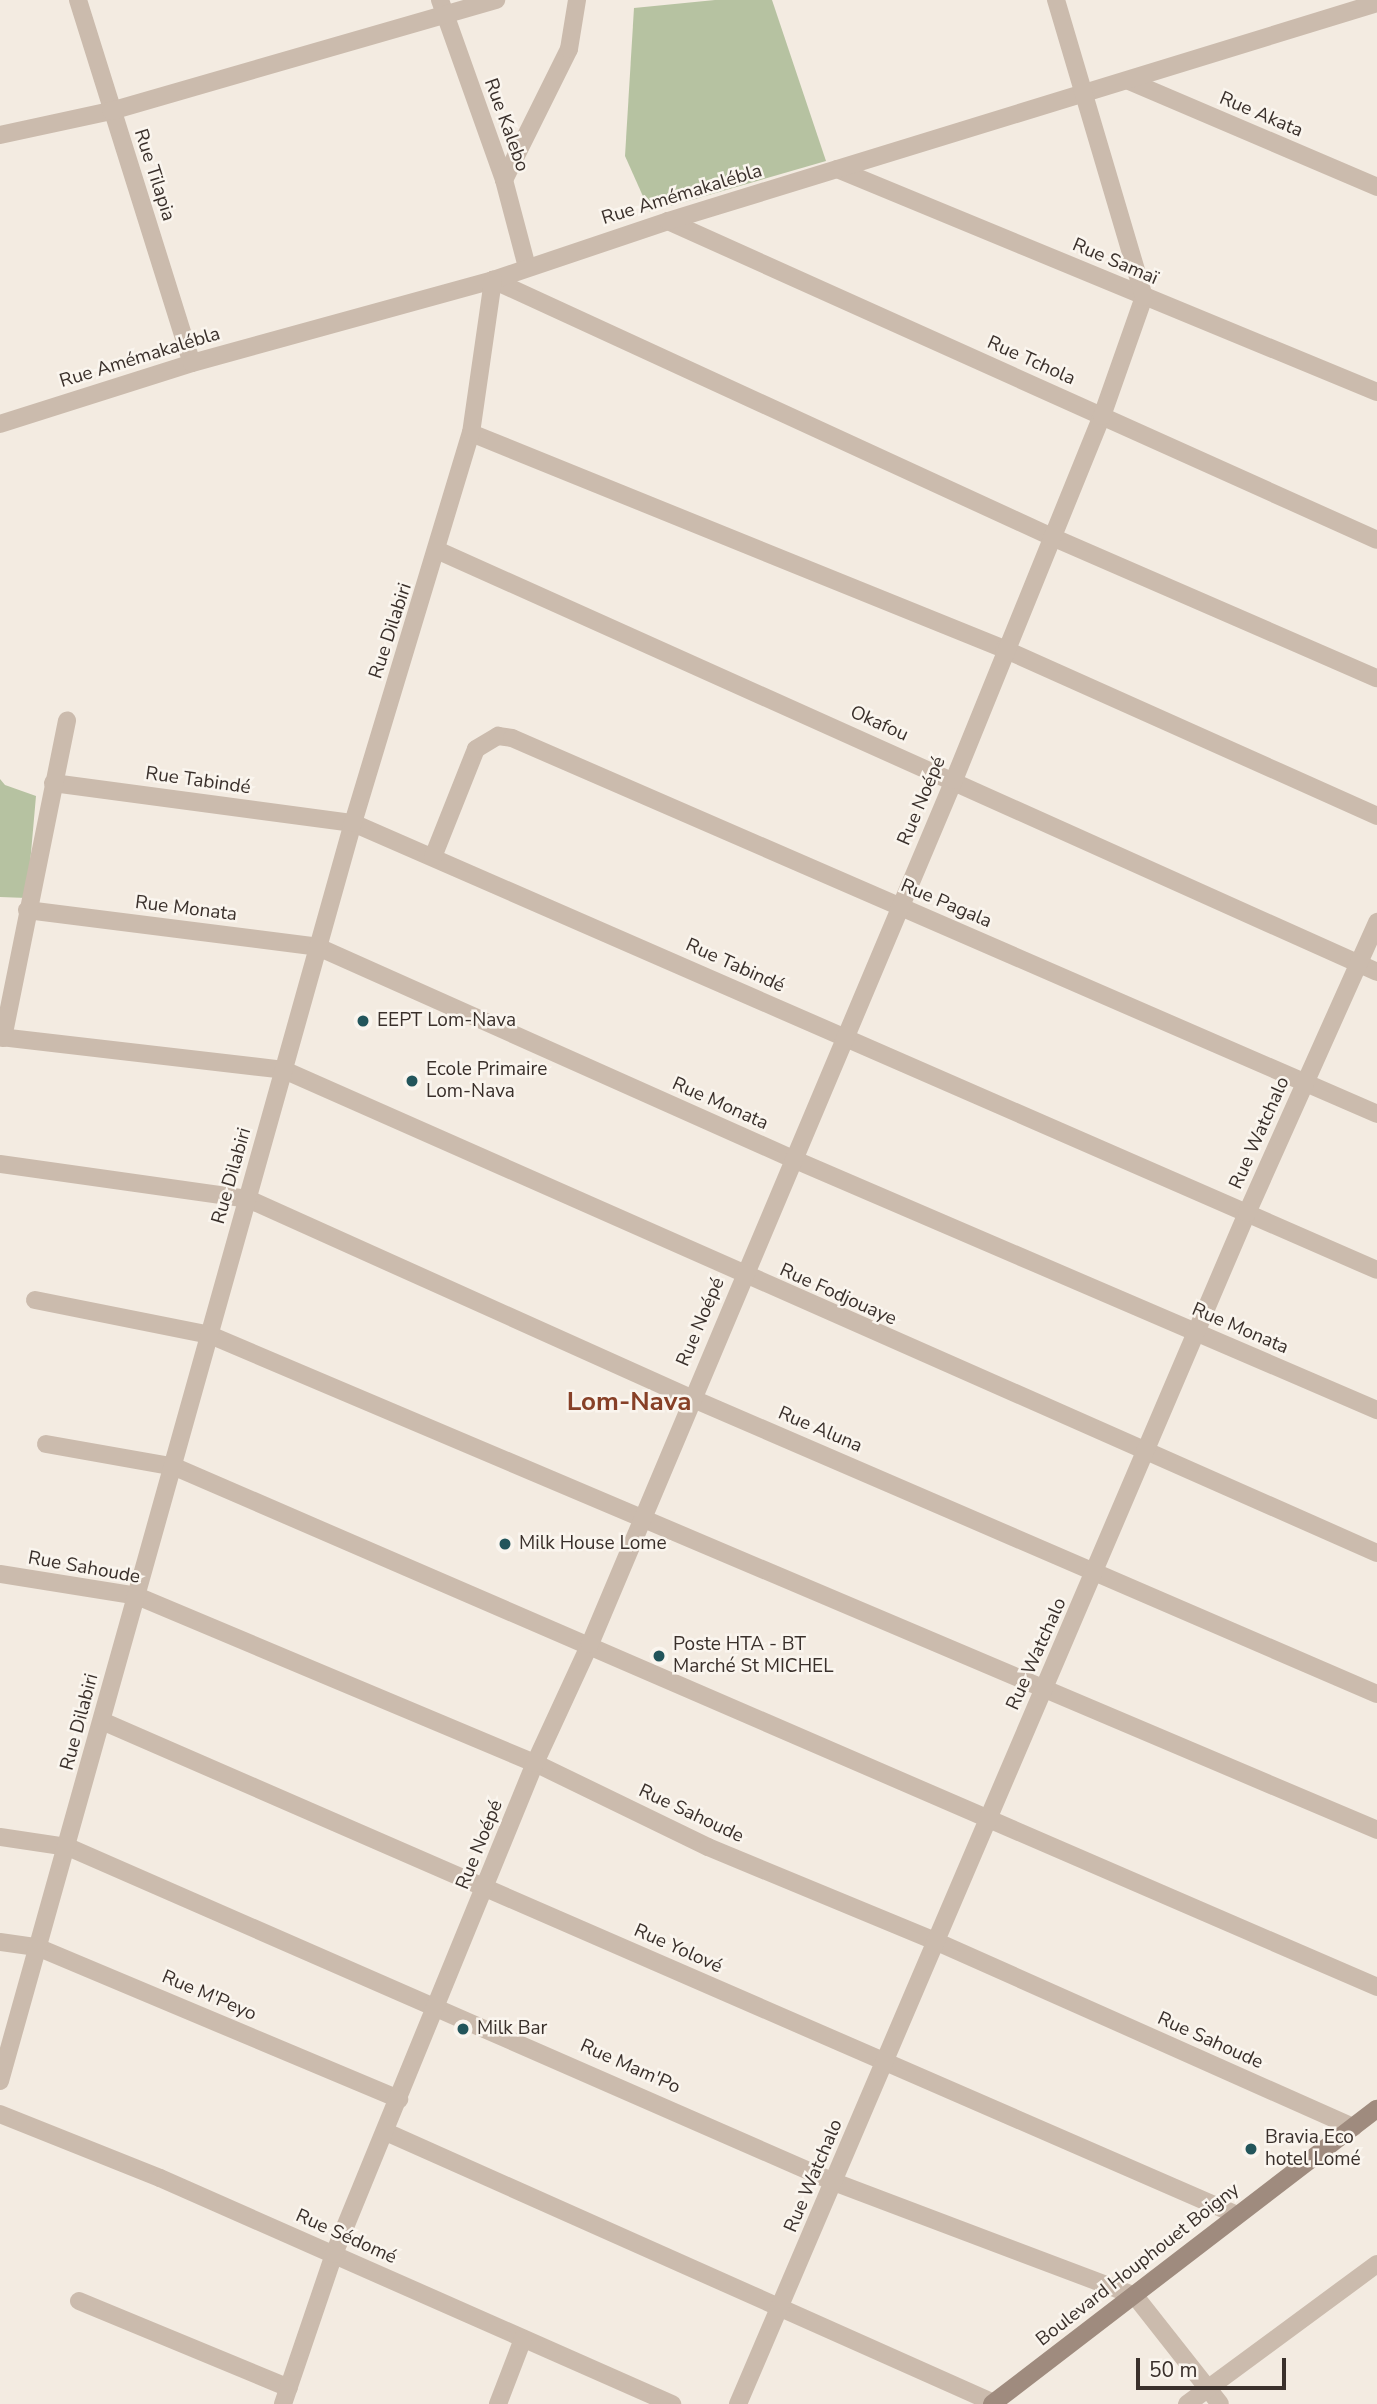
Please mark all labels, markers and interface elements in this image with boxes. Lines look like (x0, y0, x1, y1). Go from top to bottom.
street label: Rue Kalebo (479, 75, 533, 175)
street label: Rue Akata (1216, 87, 1306, 143)
street label: Rue Tilapia (128, 126, 180, 224)
street label: Rue Amémakalébla (599, 160, 765, 230)
street label: Rue Samaï (1069, 234, 1161, 290)
street label: Rue Amémakalébla (57, 323, 223, 393)
street label: Rue Tchola (983, 331, 1079, 391)
street label: Rue Dilabiri (365, 580, 417, 682)
street label: Okafou (846, 701, 912, 747)
street label: Rue Noépé (893, 753, 951, 849)
street label: Rue Tabindé (144, 762, 252, 800)
street label: Rue Pagala (897, 875, 995, 933)
street label: Rue Monata (134, 891, 238, 927)
street label: Rue Tabindé (682, 934, 788, 998)
place label: EEPT Lom-Nava (377, 1010, 516, 1032)
marker: EEPT Lom-Nava (355, 1013, 371, 1029)
place label: Ecole Primaire Lom-Nava (426, 1059, 547, 1103)
marker: Ecole Primaire Lom-Nava (404, 1073, 420, 1089)
street label: Rue Monata (668, 1073, 772, 1135)
street label: Rue Watchalo (1225, 1073, 1295, 1193)
street label: Rue Dilabiri (207, 1125, 257, 1227)
street label: Rue Fodjouaye (776, 1259, 900, 1331)
street label: Rue Noépé (672, 1274, 730, 1370)
street label: Rue Monata (1188, 1298, 1292, 1360)
district label: Lom-Nava (567, 1386, 691, 1418)
street label: Rue Aluna (774, 1402, 866, 1458)
place label: Milk House Lome (519, 1533, 667, 1555)
marker: Milk House Lome (497, 1536, 513, 1552)
street label: Rue Sahoude (26, 1547, 142, 1589)
street label: Rue Watchalo (1002, 1594, 1072, 1714)
place label: Poste HTA - BT Marché St MICHEL (673, 1634, 834, 1678)
marker: Poste HTA - BT Marché St MICHEL (651, 1648, 667, 1664)
street label: Rue Dilabiri (56, 1671, 104, 1773)
street label: Rue Sahoude (635, 1780, 747, 1848)
street label: Rue Noépé (452, 1797, 508, 1893)
street label: Rue Yolové (630, 1919, 726, 1979)
street label: Rue M'Peyo (158, 1966, 260, 2026)
street label: Rue Sahoude (1154, 2008, 1266, 2074)
place label: Milk Bar (477, 2018, 547, 2040)
marker: Milk Bar (455, 2021, 471, 2037)
street label: Rue Mam'Po (576, 2035, 684, 2099)
street label: Rue Watchalo (780, 2116, 848, 2236)
place label: Bravia Eco hotel Lomé (1265, 2127, 1361, 2171)
marker: Bravia Eco hotel Lomé (1243, 2141, 1259, 2157)
street label: Boulevard Houphouet Boigny (1032, 2179, 1244, 2351)
street label: Rue Sédomé (292, 2205, 400, 2269)
scale bar (1139, 2344, 1290, 2388)
text: 50 m (1149, 2356, 1198, 2384)

